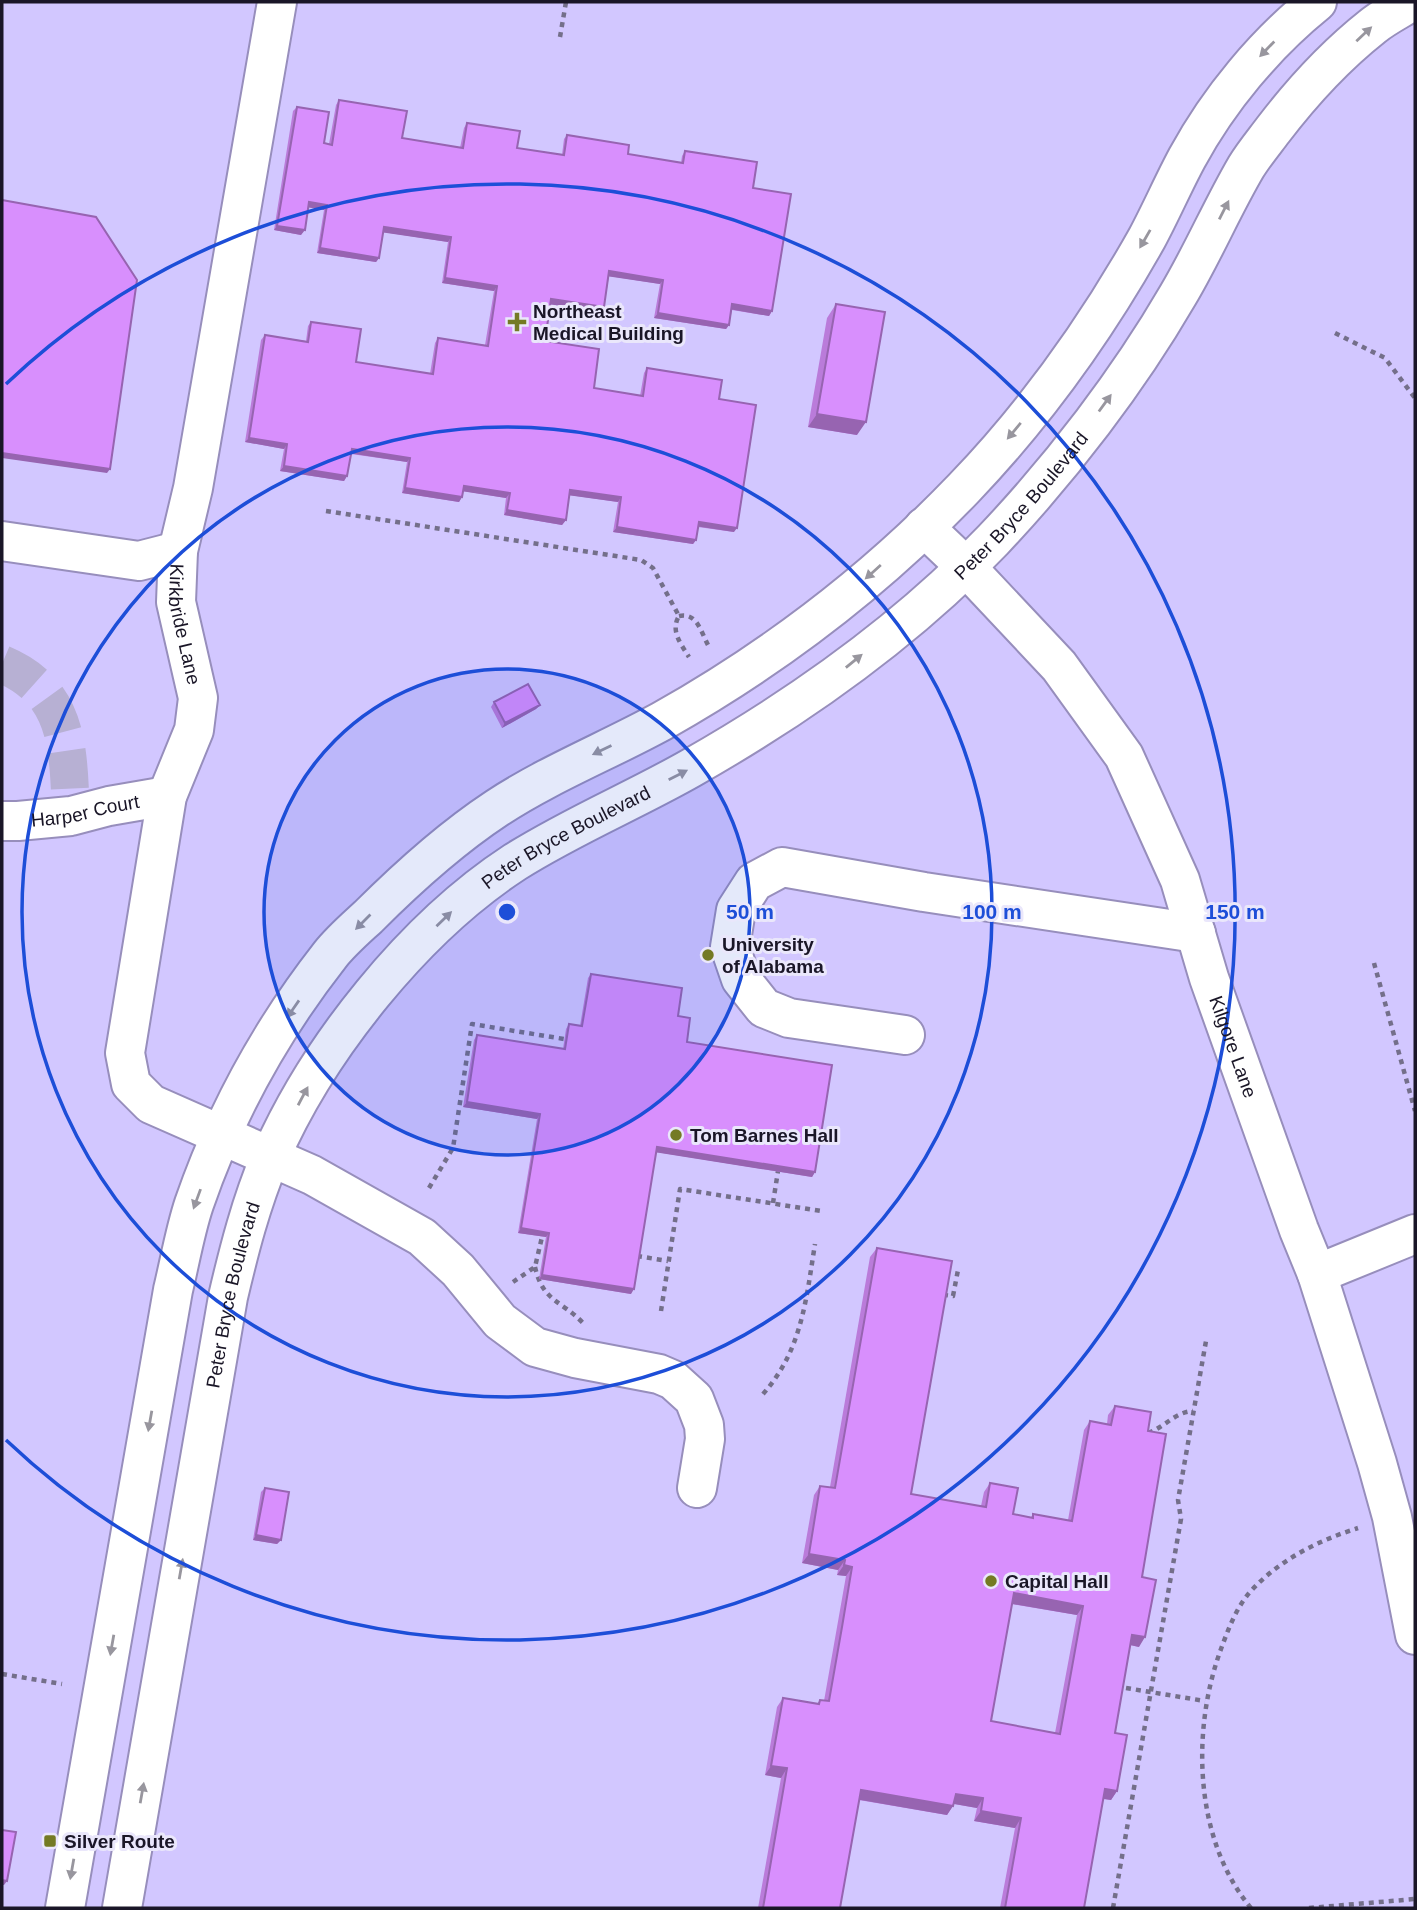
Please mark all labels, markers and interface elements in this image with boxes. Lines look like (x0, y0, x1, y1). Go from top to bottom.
one-way arrow (1355, 26, 1372, 42)
one-way arrow (1260, 40, 1276, 57)
one-way arrow (1218, 200, 1230, 220)
one-way arrow (1139, 230, 1151, 249)
place label: Northeast Medical Building (533, 301, 684, 344)
marker: Northeast Medical Building (507, 312, 527, 332)
one-way arrow (1098, 394, 1112, 412)
one-way arrow (1007, 422, 1022, 439)
street label: Peter Bryce Boulevard (950, 428, 1092, 583)
street label: Kirkbride Lane (165, 563, 205, 687)
one-way arrow (865, 564, 882, 580)
one-way arrow (845, 654, 863, 669)
one-way arrow (592, 745, 612, 756)
one-way arrow (669, 769, 689, 781)
street label: Peter Bryce Boulevard (477, 781, 654, 893)
street label: Harper Court (30, 790, 141, 830)
centre of rings (495, 900, 519, 924)
text: 50 m (726, 900, 774, 923)
text: 100 m (962, 900, 1022, 923)
text: 150 m (1205, 900, 1265, 923)
one-way arrow (435, 912, 452, 928)
one-way arrow (355, 913, 372, 929)
place label: University of Alabama (722, 934, 824, 977)
marker: University of Alabama (700, 947, 716, 963)
street label: Kilgore Lane (1206, 993, 1261, 1100)
one-way arrow (286, 1000, 300, 1018)
one-way arrow (297, 1086, 308, 1106)
place label: Tom Barnes Hall (690, 1125, 839, 1146)
marker: Tom Barnes Hall (668, 1127, 684, 1143)
one-way arrow (191, 1188, 202, 1209)
street label: Peter Bryce Boulevard (202, 1199, 263, 1390)
one-way arrow (145, 1410, 156, 1432)
one-way arrow (176, 1557, 187, 1579)
place label: Capital Hall (1005, 1571, 1108, 1592)
marker: Capital Hall (983, 1573, 999, 1589)
one-way arrow (106, 1634, 117, 1656)
one-way arrow (137, 1782, 148, 1804)
place label: Silver Route (64, 1831, 175, 1852)
marker: Silver Route (42, 1833, 58, 1849)
one-way arrow (66, 1858, 77, 1880)

